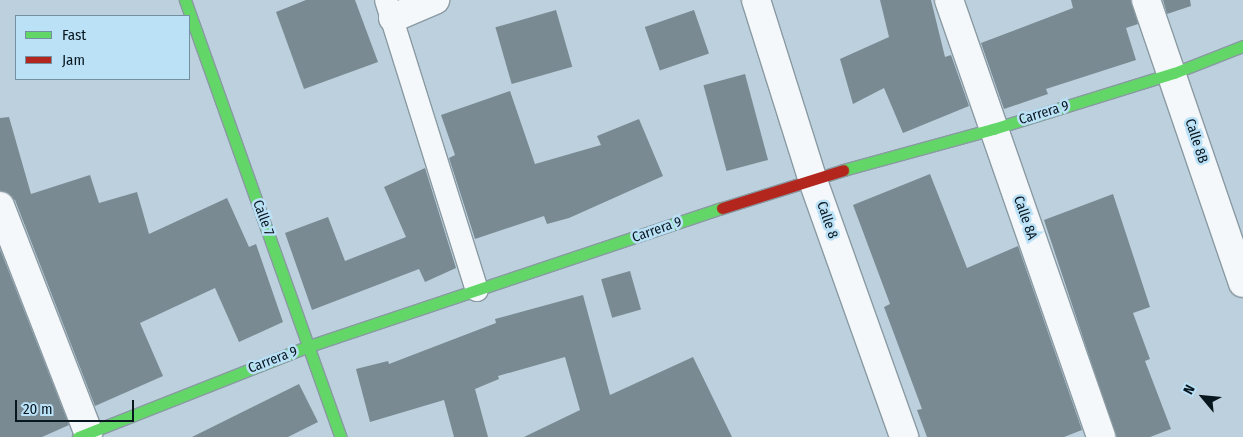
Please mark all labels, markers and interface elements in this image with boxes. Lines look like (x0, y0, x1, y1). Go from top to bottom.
legend (15, 15, 190, 80)
text: Fast (62, 26, 86, 44)
text: Jam (62, 51, 85, 69)
street label: Carrera 9 (1017, 97, 1071, 129)
street label: Calle 8B (1181, 117, 1211, 165)
street label: Calle 8A (1010, 194, 1040, 242)
street label: Calle 7 (249, 198, 277, 238)
street label: Calle 8 (813, 199, 841, 241)
street label: Carrera 9 (630, 214, 684, 246)
street label: Carrera 9 (246, 343, 300, 377)
north arrow (1178, 372, 1228, 422)
text: N (1180, 382, 1199, 397)
scale bar (18, 390, 136, 422)
text: 20 m (23, 400, 53, 418)

